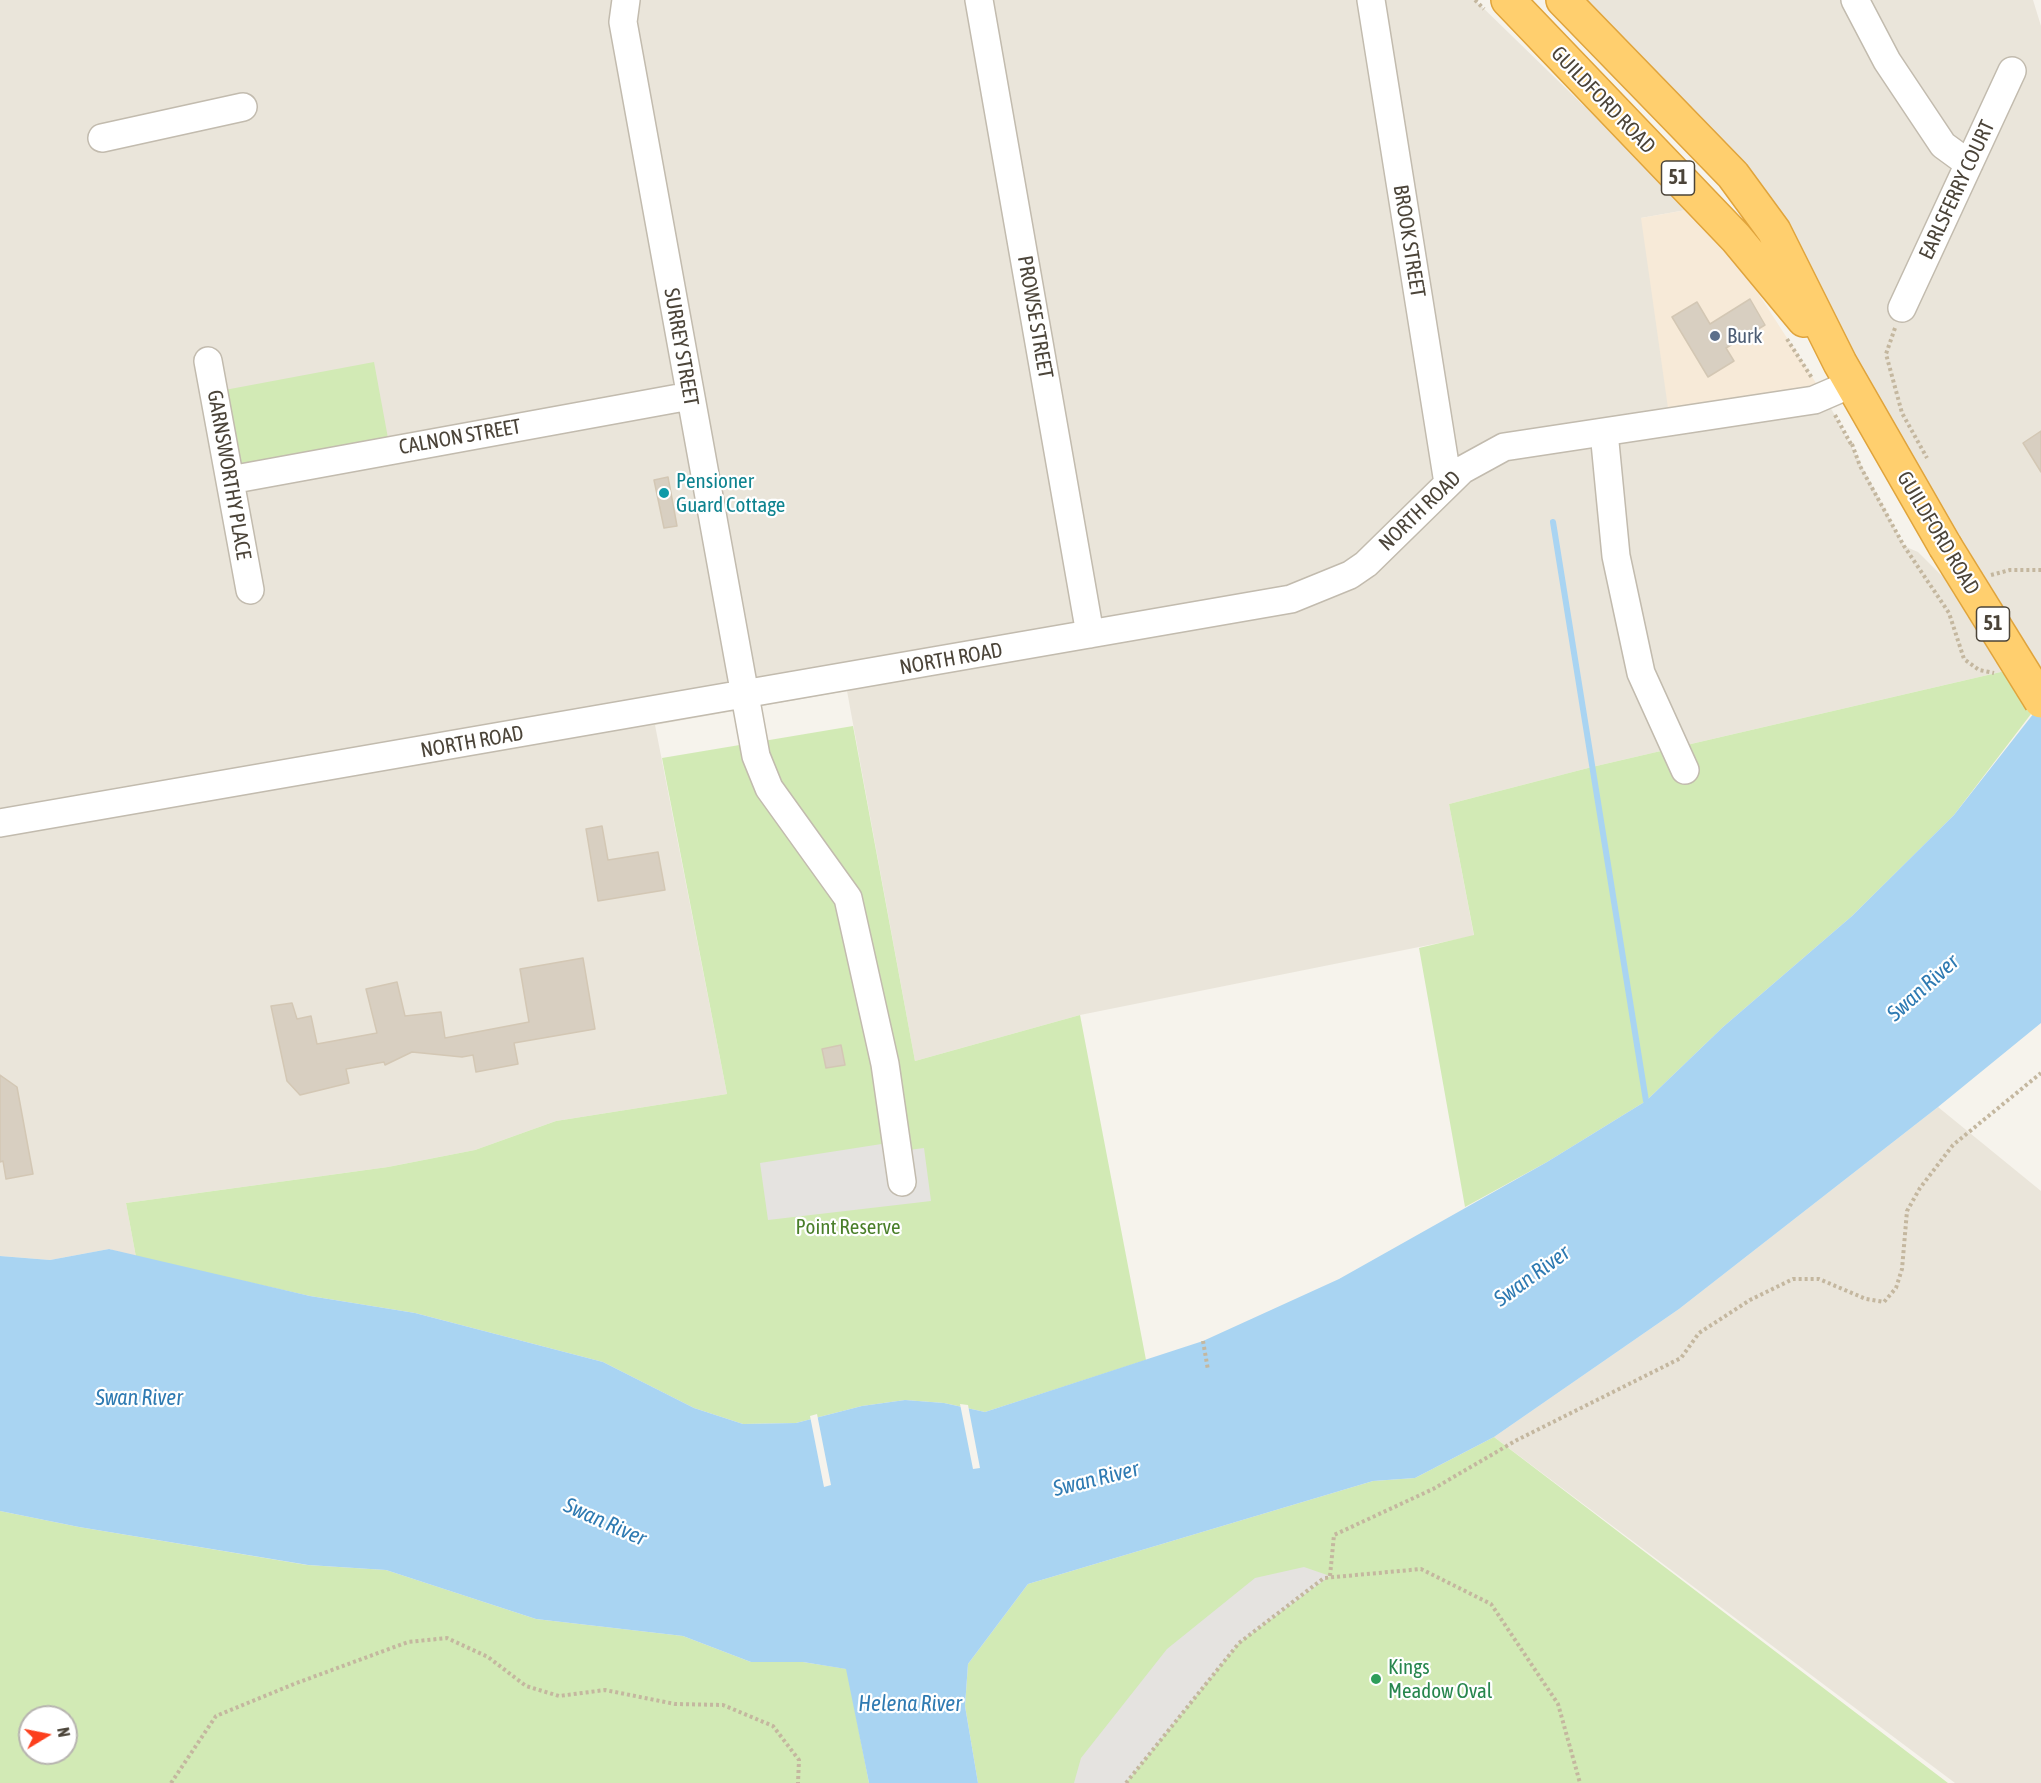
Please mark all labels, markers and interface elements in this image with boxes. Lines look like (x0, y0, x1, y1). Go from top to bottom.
street label: GUILDFORD ROAD (1546, 41, 1660, 159)
street label: EARLSFERRY COURT (1914, 116, 2000, 264)
road number: 51 (1662, 161, 1694, 195)
street label: BROOK STREET (1388, 183, 1430, 299)
street label: PROWSE STREET (1012, 254, 1058, 380)
street label: SURREY STREET (658, 286, 704, 408)
place label: Burk (1727, 323, 1763, 349)
marker: Burk (1708, 329, 1722, 343)
street label: GARNSWORTHY PLACE (202, 388, 256, 562)
street label: CALNON STREET (397, 414, 523, 460)
street label: NORTH ROAD (1374, 466, 1466, 556)
street label: GUILDFORD ROAD (1891, 467, 1985, 599)
place label: Pensioner Guard Cottage (676, 468, 785, 518)
marker: Pensioner Guard Cottage (657, 486, 671, 500)
road number: 51 (1976, 607, 2010, 641)
street label: NORTH ROAD (898, 638, 1004, 680)
street label: NORTH ROAD (419, 721, 525, 763)
water label: Swan River (1882, 949, 1964, 1027)
park label: Point Reserve (795, 1214, 901, 1240)
water label: Swan River (1489, 1240, 1575, 1312)
water label: Swan River (95, 1385, 183, 1411)
water label: Swan River (1050, 1456, 1142, 1502)
water label: Swan River (560, 1492, 650, 1552)
place label: Kings Meadow Oval (1388, 1654, 1492, 1704)
marker: Kings Meadow Oval (1369, 1672, 1383, 1686)
water label: Helena River (858, 1691, 962, 1717)
north arrow (18, 1705, 78, 1765)
text: N (54, 1726, 73, 1738)

